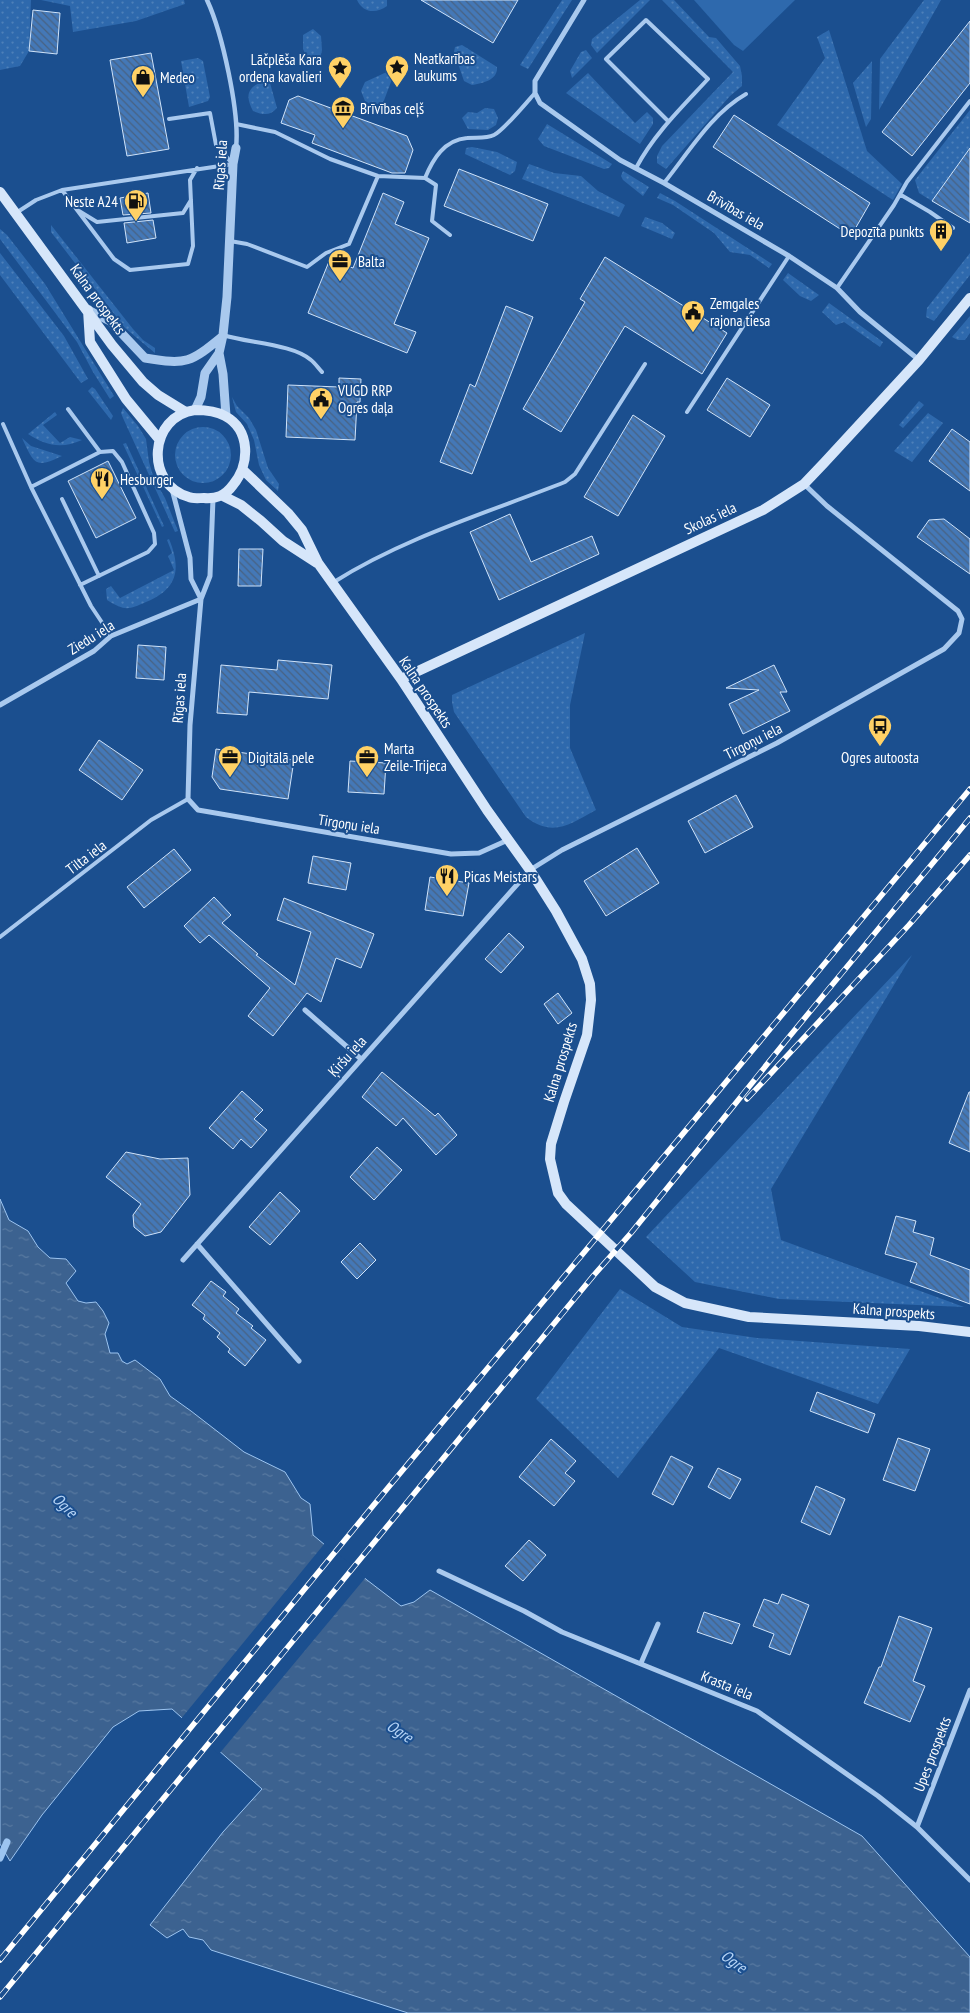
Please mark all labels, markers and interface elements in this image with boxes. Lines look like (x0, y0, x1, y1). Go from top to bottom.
place label: Neatkarības laukums (414, 49, 475, 85)
place label: Lāčplēša Kara ordeņa kavalieri (239, 50, 322, 86)
place icon: Neatkarības laukums (384, 54, 410, 88)
place icon: Lāčplēša Kara ordeņa kavalieri (327, 55, 353, 89)
shop icon: Medeo (130, 64, 156, 98)
place label: Medeo (160, 68, 195, 87)
museum icon: Brīvības ceļš (330, 95, 356, 129)
place label: Brīvības ceļš (360, 99, 424, 118)
street label: Rīgas iela (209, 139, 231, 191)
street label: Brīvības iela (704, 186, 768, 234)
fuel station icon: Neste A24 (123, 188, 149, 222)
place label: Neste A24 (65, 192, 118, 211)
building icon: Depozīta punkts (928, 218, 954, 252)
place label: Depozīta punkts (841, 222, 924, 241)
office icon: Balta (327, 248, 353, 282)
place label: Balta (358, 252, 385, 271)
street label: Kalna prospekts (66, 260, 130, 338)
place label: Zemgales rajona tiesa (710, 294, 770, 330)
public building icon: Zemgales rajona tiesa (680, 299, 706, 333)
place label: VUGD RRP Ogres daļa (337, 381, 393, 417)
public building icon: VUGD RRP Ogres daļa (308, 386, 334, 420)
restaurant icon: Hesburger (89, 466, 115, 500)
place label: Hesburger (120, 470, 174, 489)
street label: Skolas iela (681, 498, 739, 538)
street label: Ziedu iela (64, 615, 118, 659)
street label: Kalna prospekts (395, 653, 457, 731)
street label: Rīgas iela (168, 672, 190, 724)
bus stop icon: Ogres autoosta (867, 713, 893, 747)
street label: Tirgoņu iela (721, 718, 785, 764)
place label: Marta Zeile-Trijeca (384, 739, 447, 775)
office icon: Digitālā pele (217, 744, 243, 778)
office icon: Marta Zeile-Trijeca (354, 744, 380, 778)
place label: Digitālā pele (248, 748, 314, 767)
place label: Ogres autoosta (841, 748, 919, 767)
street label: Tirgoņu iela (317, 810, 381, 838)
street label: Tilta iela (62, 836, 110, 878)
restaurant icon: Picas Meistars (434, 863, 460, 897)
place label: Picas Meistars (464, 867, 537, 886)
street label: Kalna prospekts (539, 1020, 581, 1104)
street label: Ķiršu iela (324, 1032, 370, 1080)
street label: Kalna prospekts (852, 1299, 936, 1323)
water label: Ogre (48, 1489, 83, 1522)
street label: Krasta iela (698, 1666, 756, 1704)
street label: Upes prospekts (909, 1714, 955, 1794)
water label: Ogre (383, 1715, 418, 1747)
water label: Ogre (717, 1945, 752, 1978)

